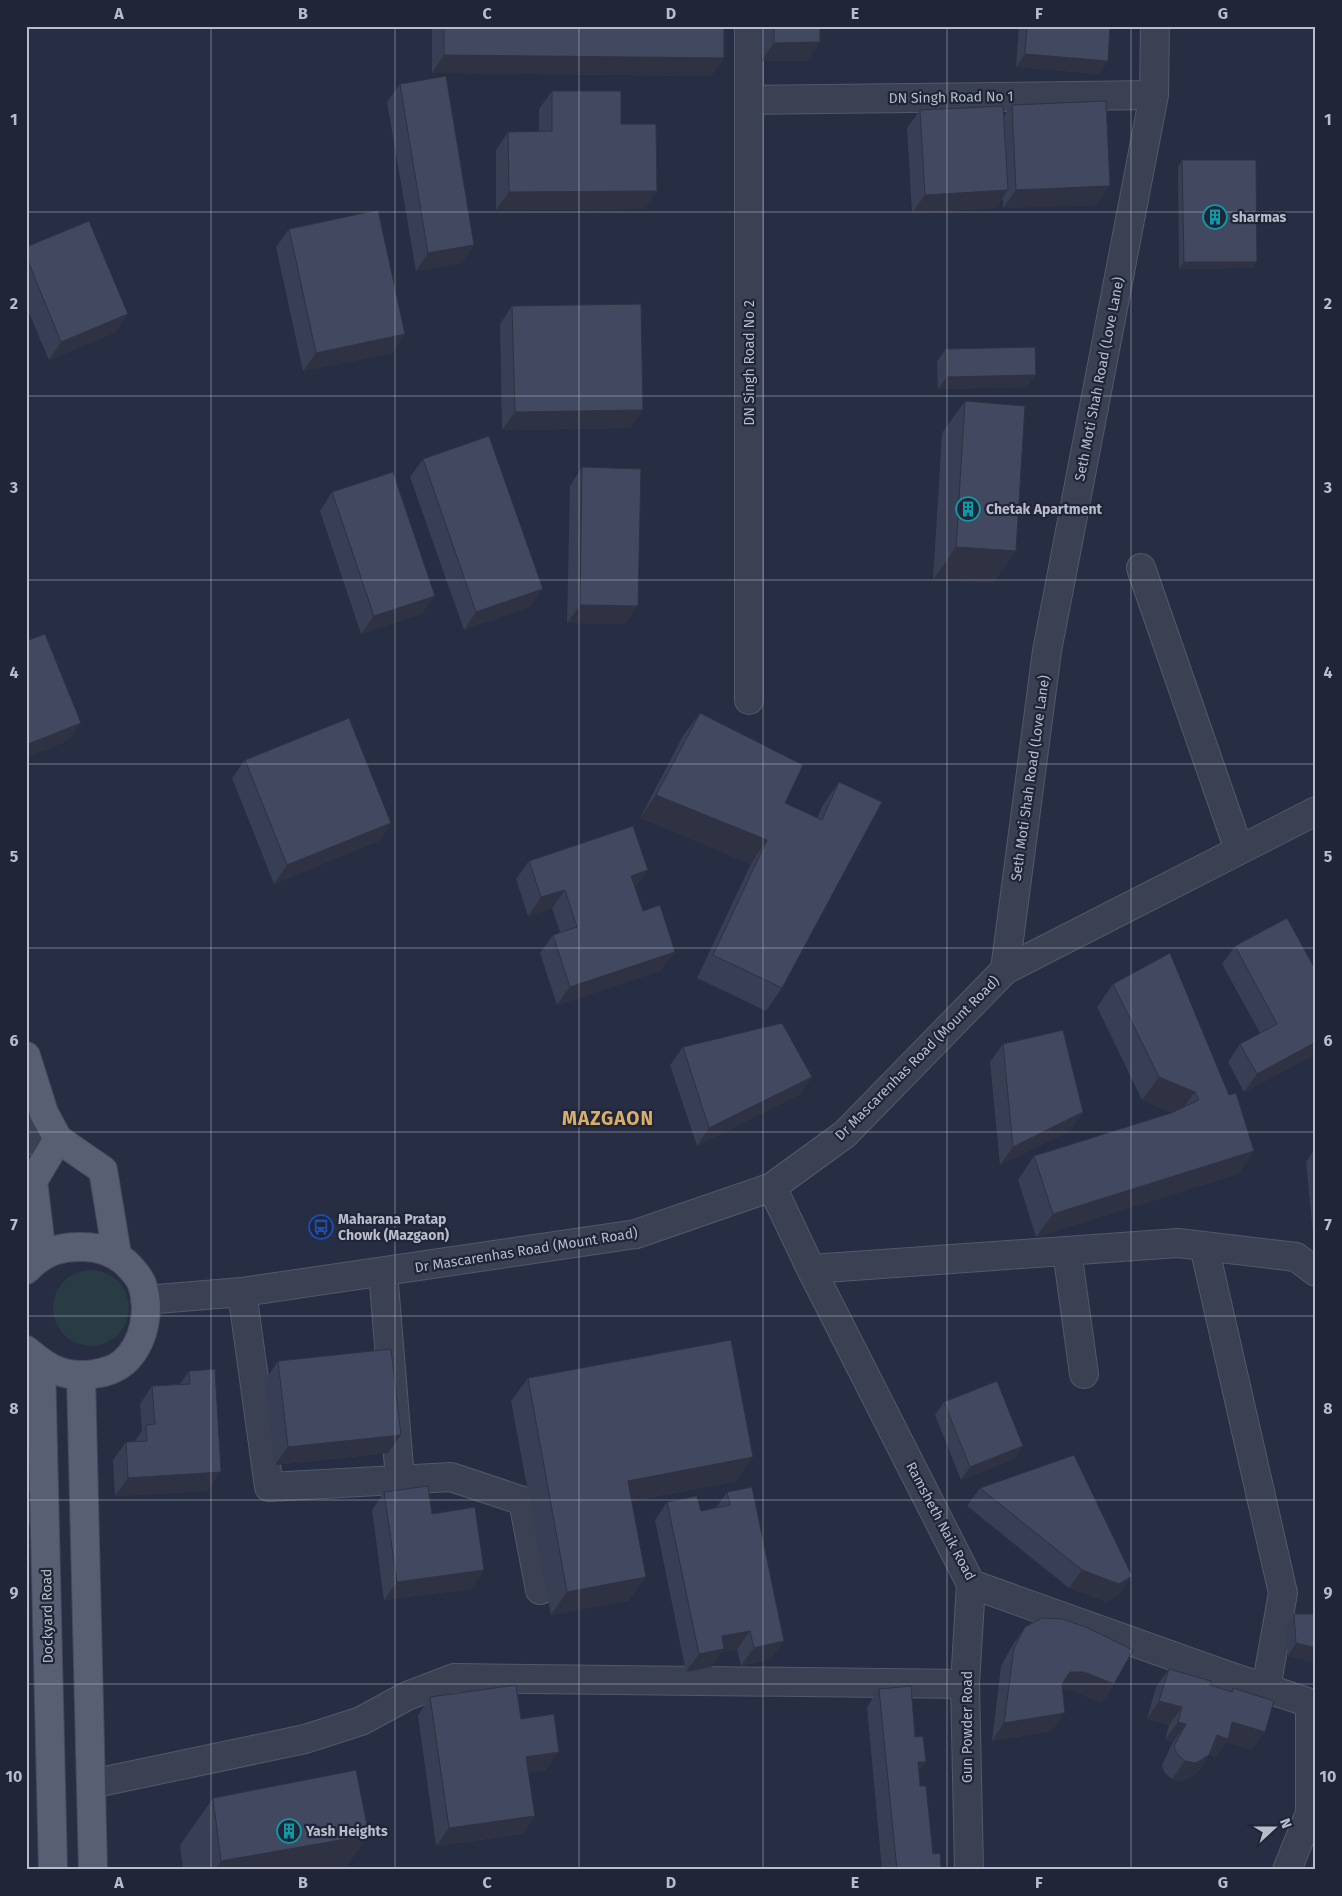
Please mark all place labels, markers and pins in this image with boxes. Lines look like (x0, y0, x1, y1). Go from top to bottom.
building icon: sharmas (1202, 204, 1228, 230)
place label: sharmas (1232, 209, 1286, 226)
building icon: Chetak Apartment (955, 496, 981, 522)
place label: Chetak Apartment (986, 501, 1102, 518)
place label: Maharana Pratap Chowk (Mazgaon) (338, 1211, 450, 1244)
bus stop icon: Maharana Pratap Chowk (Mazgaon) (308, 1214, 334, 1240)
building icon: Yash Heights (276, 1818, 302, 1844)
place label: Yash Heights (305, 1823, 388, 1840)

